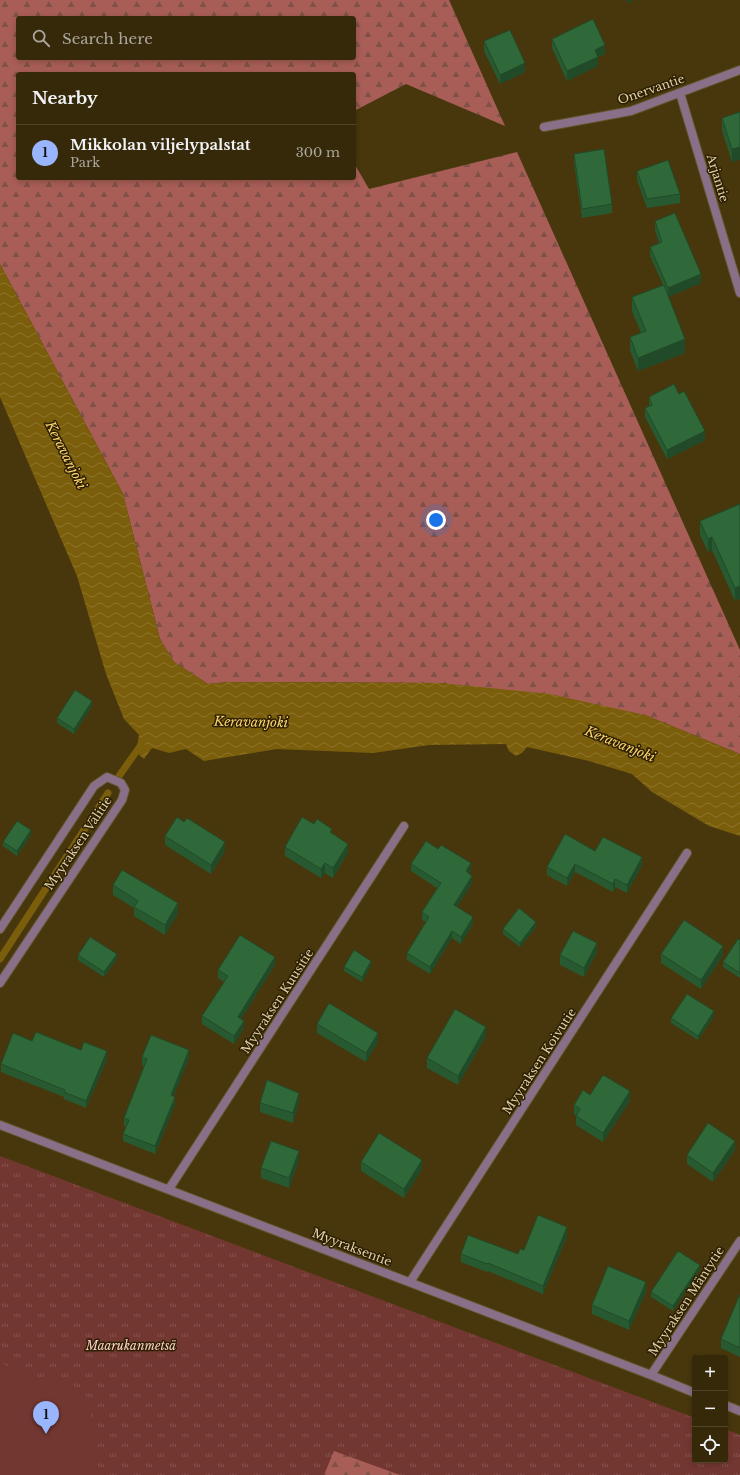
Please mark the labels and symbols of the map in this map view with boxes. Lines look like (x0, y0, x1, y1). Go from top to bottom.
street label: Onervantie (616, 70, 687, 107)
street label: Arjantie (703, 151, 732, 204)
water label: Keravanjoki (41, 417, 91, 492)
your location (426, 510, 446, 530)
water label: Keravanjoki (213, 713, 289, 731)
water label: Keravanjoki (581, 722, 658, 766)
street label: Myyraksen Välitie (41, 793, 115, 893)
street label: Myyraksen Kuusitie (237, 946, 317, 1056)
street label: Myyraksen Koivutie (499, 1005, 579, 1117)
street label: Myyraksentie (310, 1225, 394, 1269)
street label: Myyraksen Mäntytie (645, 1243, 727, 1359)
park label: Maarukanmetsä (85, 1338, 176, 1353)
pin: 1 (33, 1401, 59, 1434)

